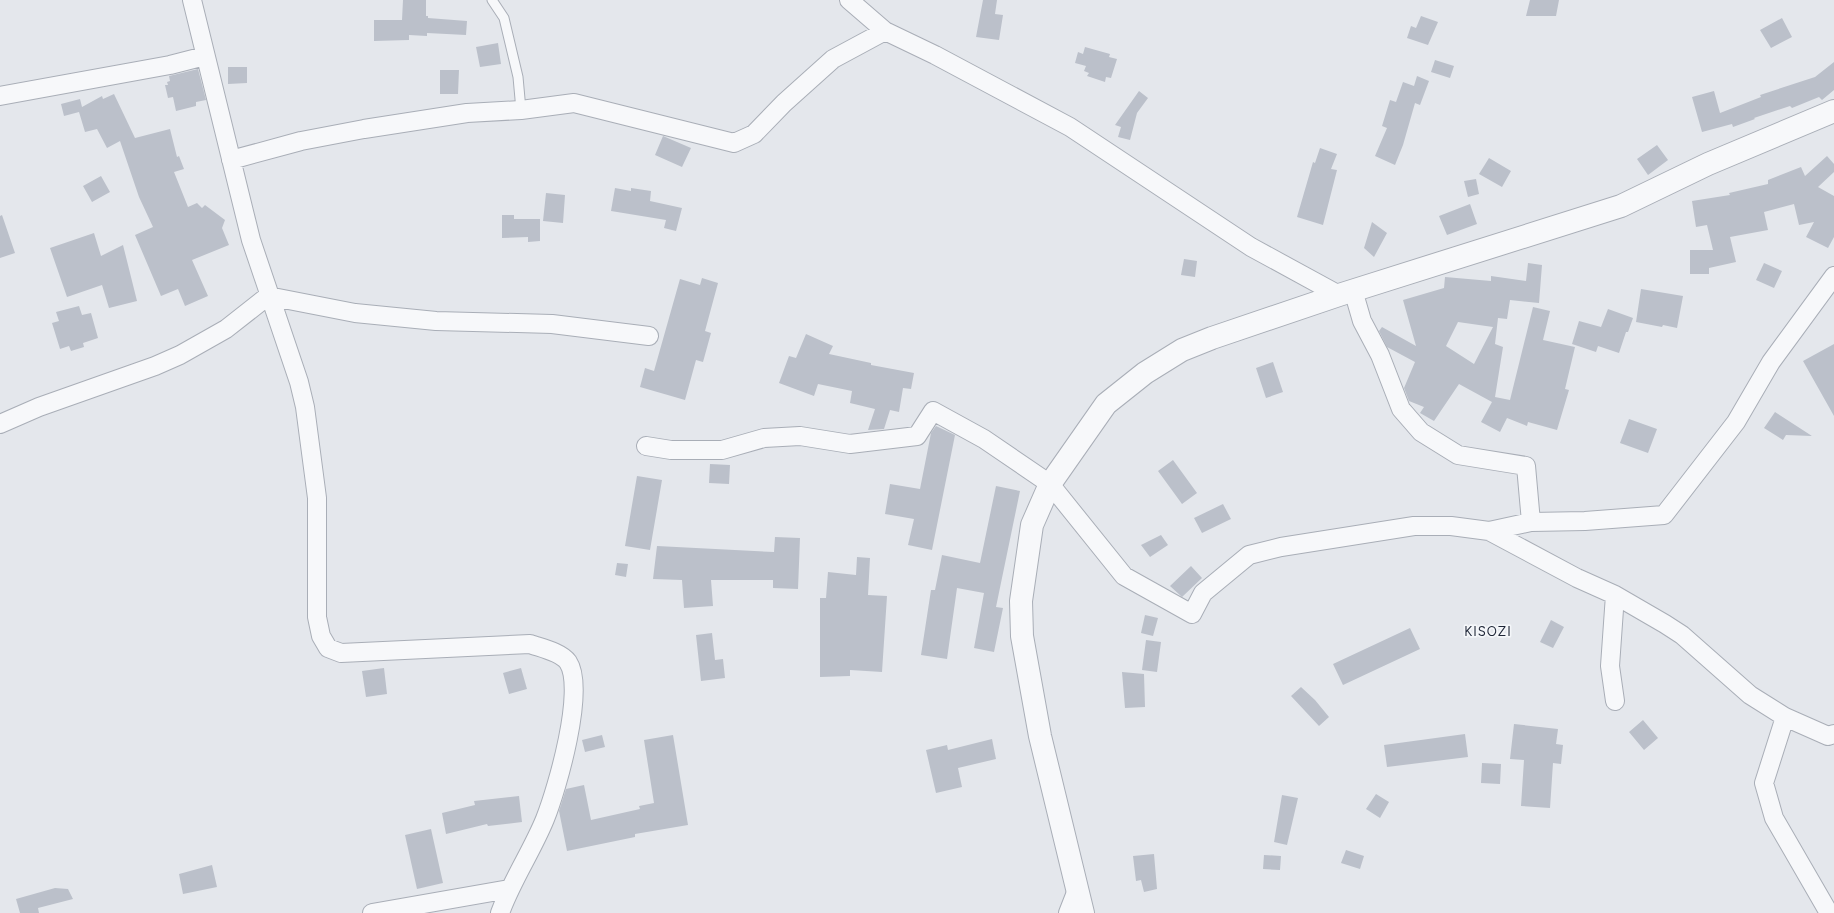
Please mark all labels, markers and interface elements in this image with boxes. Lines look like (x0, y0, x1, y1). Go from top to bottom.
district label: KISOZI (1464, 624, 1512, 639)

